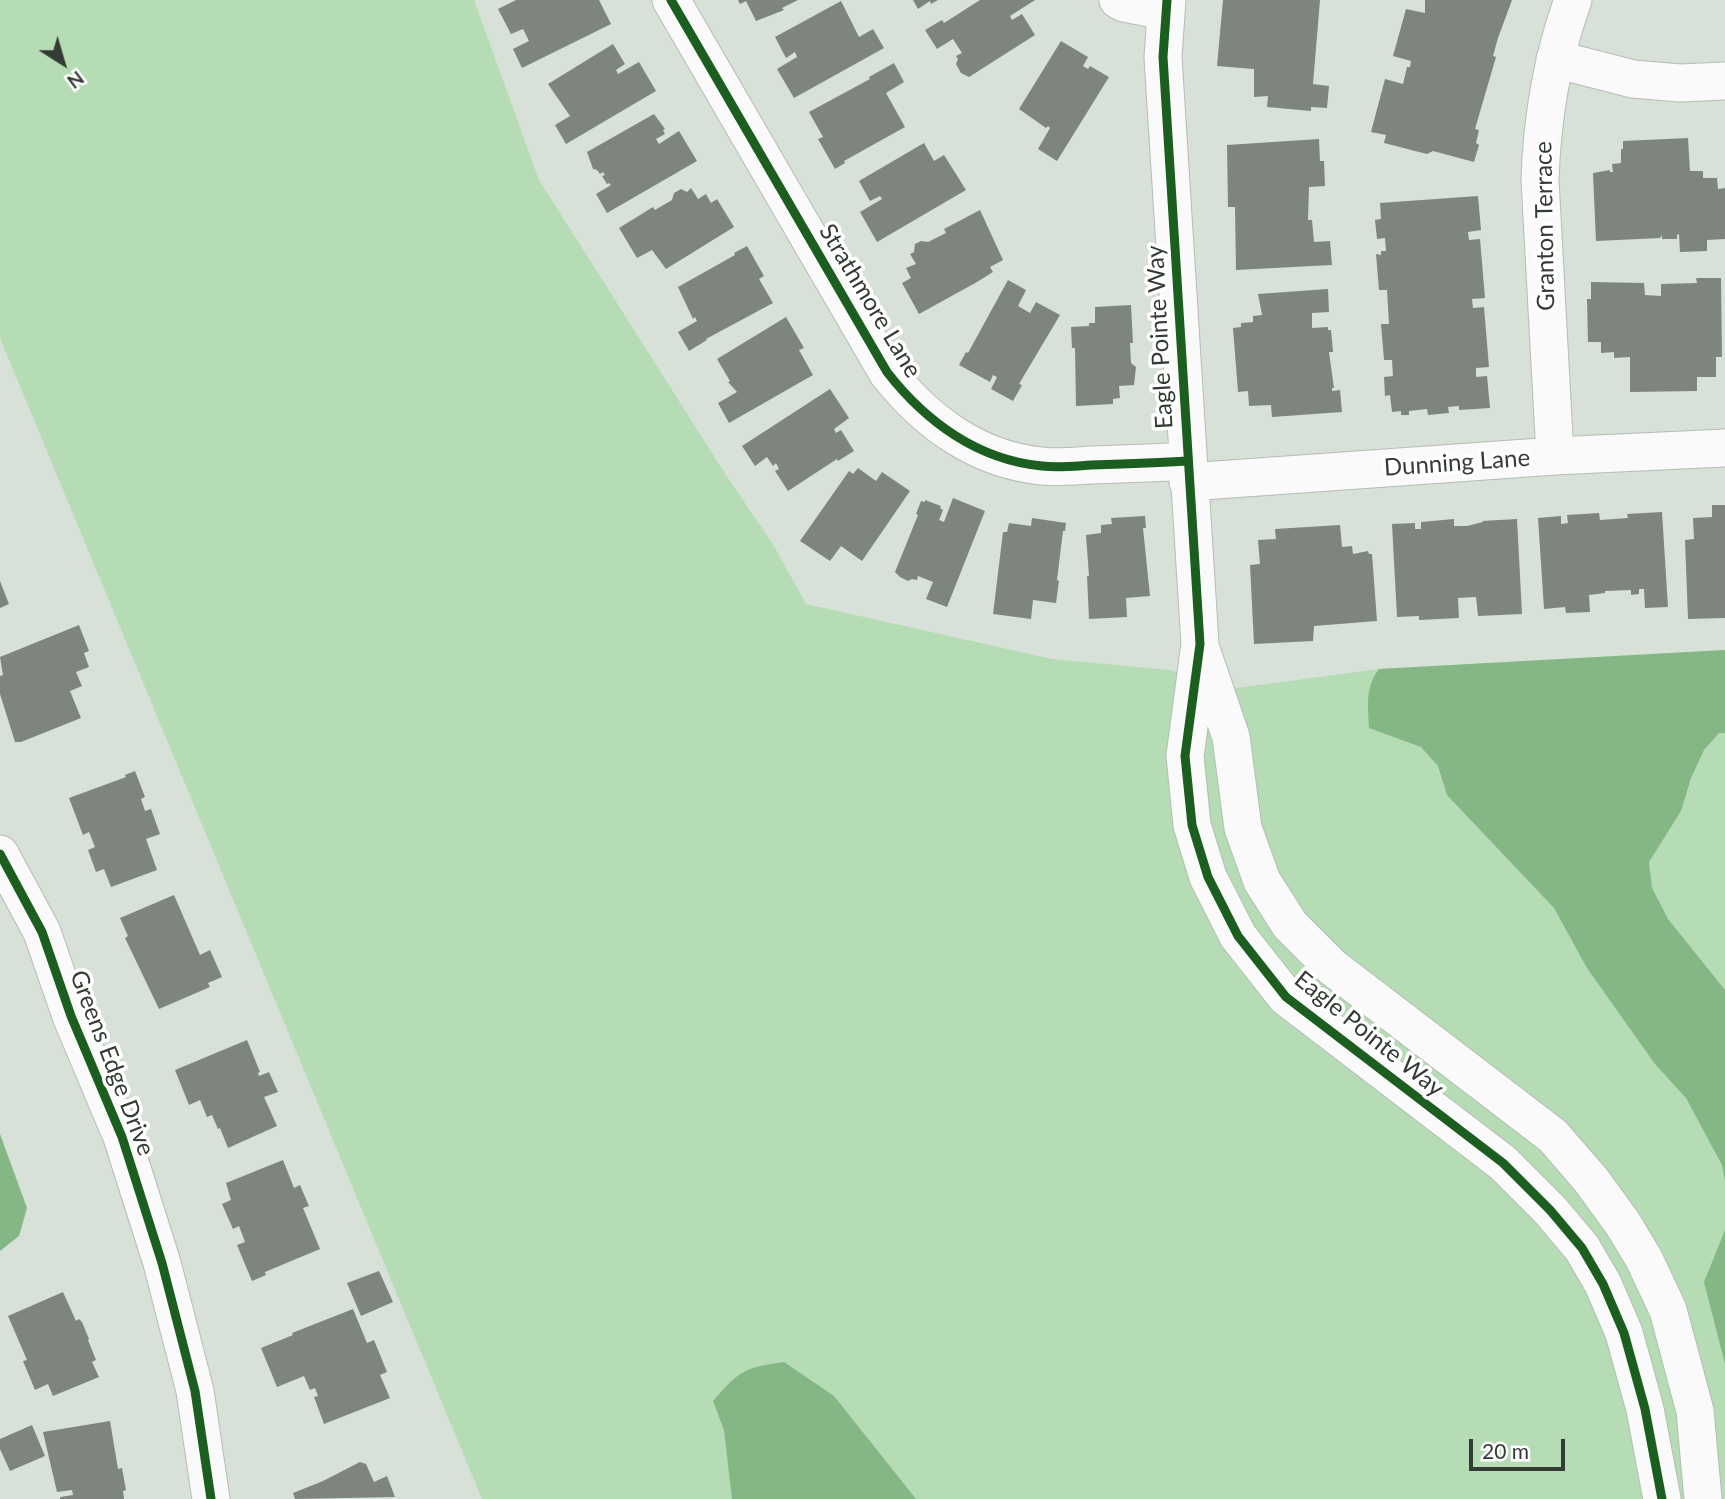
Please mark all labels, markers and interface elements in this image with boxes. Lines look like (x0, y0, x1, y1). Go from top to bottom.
north arrow (28, 28, 98, 98)
text: N (63, 67, 89, 94)
street label: Granton Terrace (1529, 141, 1561, 311)
street label: Strathmore Lane (813, 219, 927, 383)
street label: Eagle Pointe Way (1141, 244, 1179, 430)
street label: Dunning Lane (1383, 444, 1531, 482)
street label: Eagle Pointe Way (1289, 965, 1449, 1103)
street label: Greens Edge Drive (63, 966, 161, 1160)
scale bar (1473, 1426, 1569, 1470)
text: 20 m (1482, 1438, 1529, 1463)

